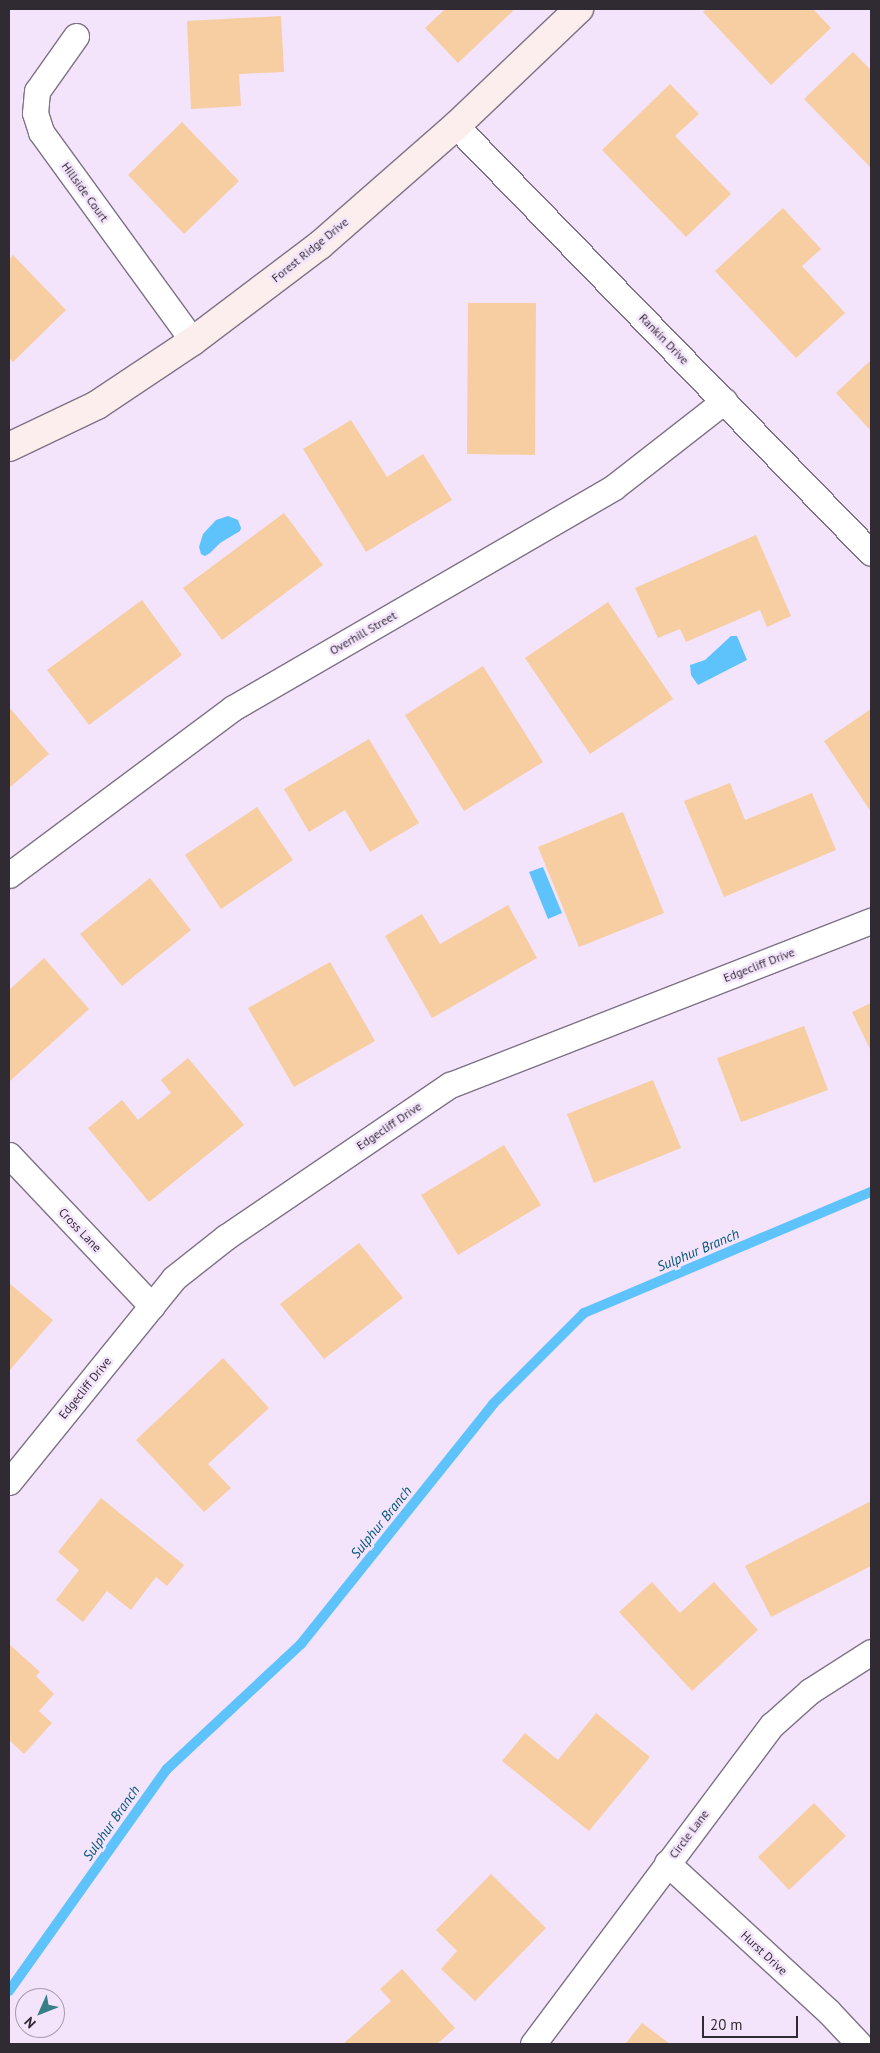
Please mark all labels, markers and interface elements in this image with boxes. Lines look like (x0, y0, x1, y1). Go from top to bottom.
street label: Hillside Court (59, 159, 111, 225)
street label: Forest Ridge Drive (269, 215, 351, 285)
street label: Rankin Drive (636, 311, 692, 367)
street label: Overhill Street (327, 608, 399, 658)
street label: Edgecliff Drive (721, 945, 797, 985)
street label: Edgecliff Drive (354, 1099, 424, 1153)
street label: Cross Lane (56, 1205, 104, 1255)
water label: Sulphur Branch (654, 1225, 742, 1275)
street label: Edgecliff Drive (56, 1354, 114, 1422)
water label: Sulphur Branch (347, 1483, 415, 1561)
water label: Sulphur Branch (79, 1782, 143, 1864)
street label: Circle Lane (666, 1807, 712, 1861)
street label: Hurst Drive (738, 1928, 790, 1978)
north arrow (15, 1988, 65, 2038)
scale bar (705, 2006, 801, 2038)
text: N (20, 2013, 40, 2032)
text: 20 m (710, 2015, 743, 2034)

